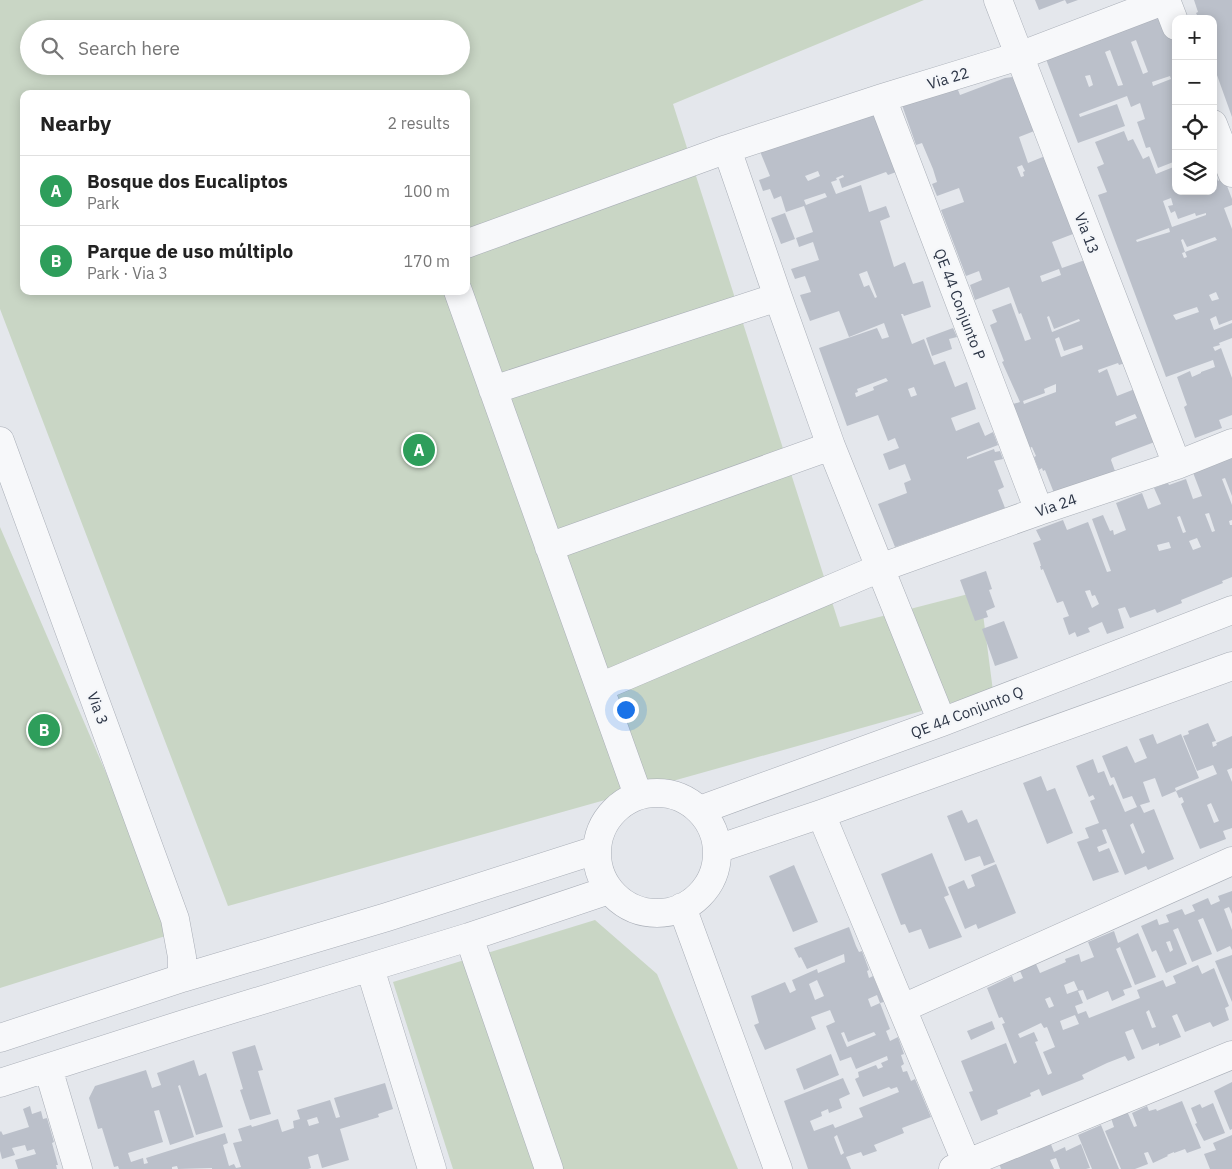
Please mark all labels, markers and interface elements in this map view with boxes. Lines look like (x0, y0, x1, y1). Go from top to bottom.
map controls (1172, 15, 1217, 195)
button: + (1172, 15, 1217, 60)
search box (20, 20, 470, 75)
icon: search (38, 34, 66, 62)
text: Search here (78, 36, 180, 60)
button: − (1172, 60, 1217, 105)
street label: Via 22 (925, 63, 971, 93)
button: locate (1172, 105, 1217, 150)
text: Nearby (40, 109, 111, 137)
text: 2 results (387, 113, 450, 133)
button: layers (1172, 150, 1217, 195)
text: Bosque dos Eucaliptos (87, 169, 288, 193)
text: A (51, 181, 61, 201)
text: 100 m (403, 181, 450, 201)
text: Park (87, 193, 119, 213)
street label: Via 13 (1071, 210, 1103, 256)
text: Parque de uso múltiplo (87, 239, 293, 263)
street label: QE 44 Conjunto P (930, 246, 990, 362)
text: B (51, 251, 61, 271)
text: 170 m (403, 251, 450, 271)
text: Park · Via 3 (87, 263, 168, 283)
pin: A (403, 431, 435, 469)
street label: Via 24 (1033, 489, 1079, 521)
street label: QE 44 Conjunto Q (908, 682, 1026, 742)
street label: Via 3 (83, 689, 113, 727)
your location (613, 697, 639, 723)
pin: B (28, 711, 60, 749)

